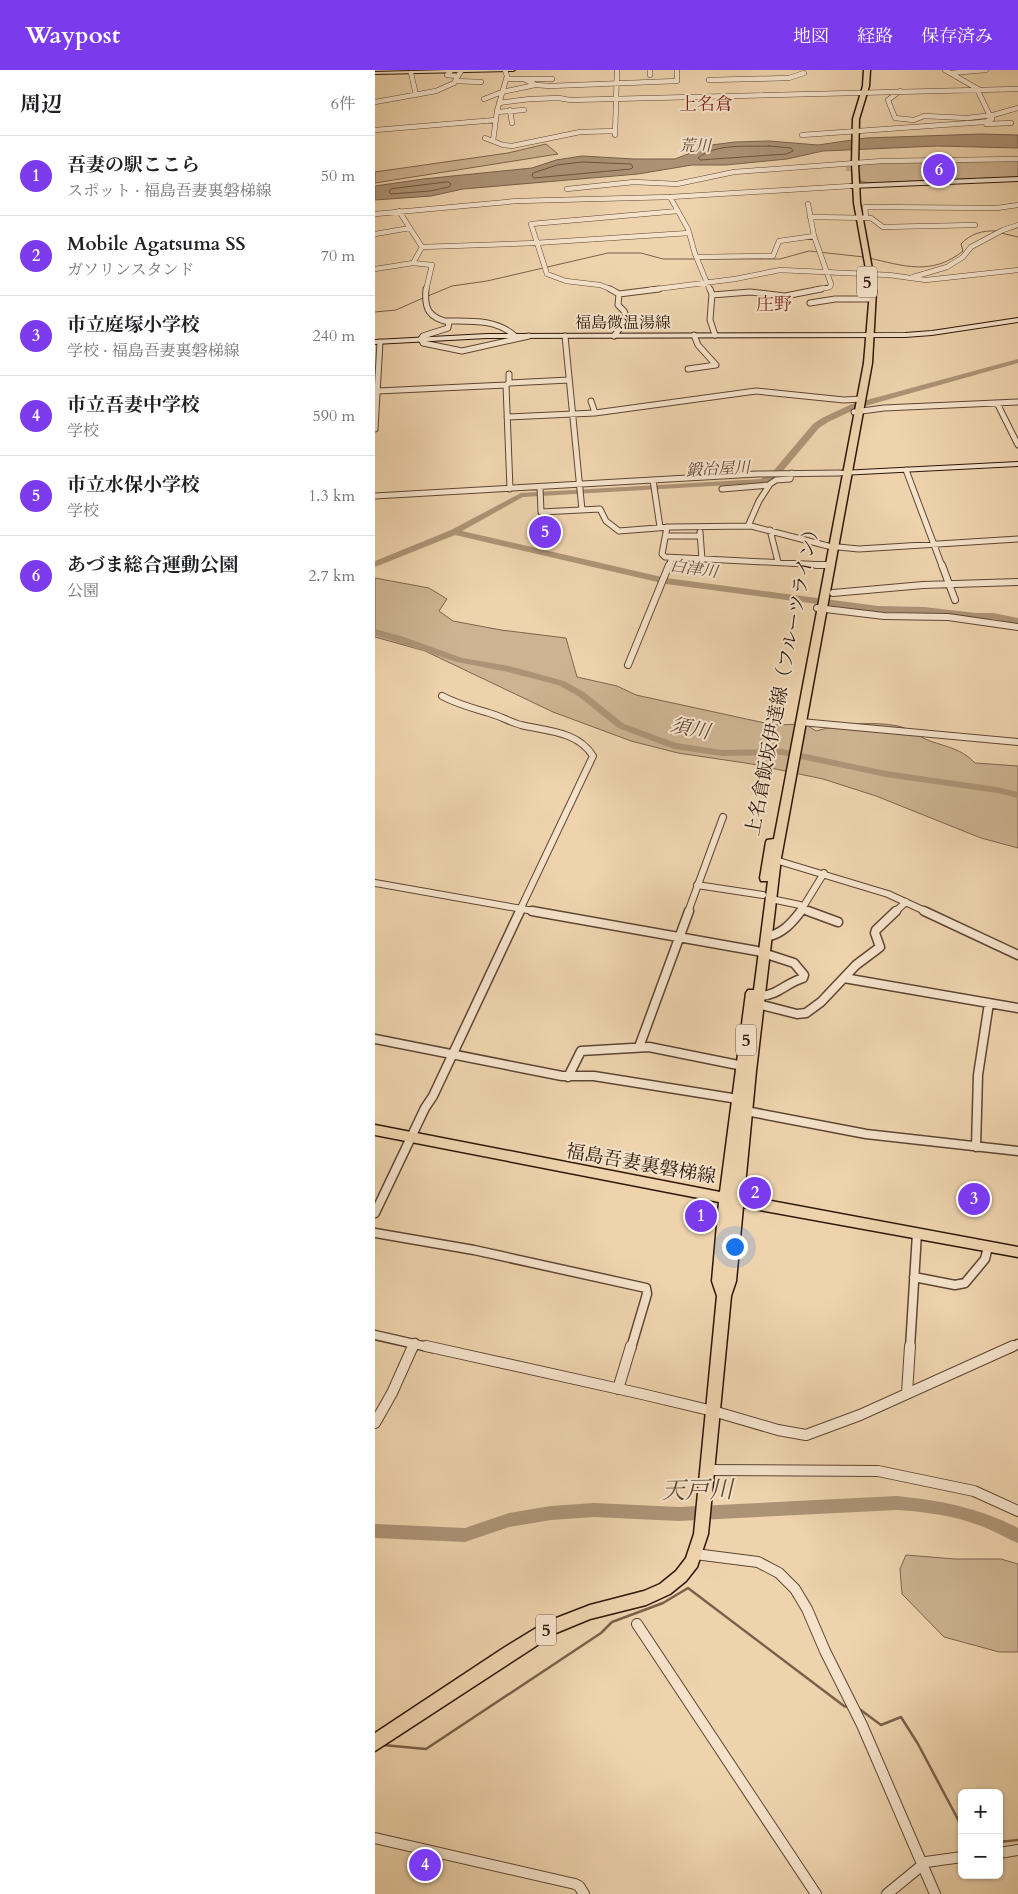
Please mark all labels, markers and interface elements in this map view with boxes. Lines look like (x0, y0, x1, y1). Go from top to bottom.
text: Waypost (25, 19, 120, 52)
text: 地図 (793, 24, 829, 49)
text: 経路 (857, 24, 893, 49)
text: 保存済み (921, 24, 993, 49)
text: 周辺 (20, 90, 62, 119)
district label: 上名倉 (679, 92, 733, 117)
text: 6件 (331, 93, 355, 115)
water label: 荒川 (679, 135, 713, 157)
pin: 6 (923, 151, 955, 189)
text: 吾妻の駅ここら (67, 152, 200, 178)
text: 1 (32, 165, 40, 187)
text: 50 m (321, 165, 355, 187)
text: スポット · 福島吾妻裏磐梯線 (67, 180, 272, 202)
text: Mobile Agatsuma SS (67, 231, 246, 257)
text: 2 (32, 245, 40, 267)
text: 70 m (321, 245, 355, 267)
text: ガソリンスタンド (67, 259, 195, 281)
road number: 5 (857, 266, 877, 298)
district label: 庄野 (756, 292, 792, 317)
text: 市立庭塚小学校 (67, 312, 200, 338)
street label: 福島微温湯線 (575, 312, 671, 334)
text: 3 (32, 325, 40, 347)
text: 240 m (313, 325, 355, 347)
text: 学校 · 福島吾妻裏磐梯線 (67, 340, 240, 362)
text: 市立吾妻中学校 (67, 392, 200, 418)
text: 4 (32, 405, 40, 427)
text: 590 m (313, 405, 355, 427)
text: 学校 (67, 420, 99, 442)
water label: 鍛冶屋川 (686, 456, 753, 482)
text: 市立水保小学校 (67, 472, 200, 498)
text: 5 (32, 485, 40, 507)
text: 1.3 km (308, 485, 355, 507)
text: 学校 (67, 500, 99, 522)
pin: 5 (529, 513, 561, 551)
street label: 上名倉飯坂伊達線（フルーツライン） (740, 518, 826, 838)
text: あづま総合運動公園 (67, 552, 238, 578)
water label: 白津川 (669, 555, 721, 584)
text: 6 (32, 565, 40, 587)
text: 2.7 km (308, 565, 355, 587)
text: 公園 (67, 580, 99, 602)
water label: 須川 (668, 711, 714, 746)
road number: 5 (736, 1024, 756, 1056)
street label: 福島吾妻裏磐梯線 (564, 1138, 718, 1190)
pin: 2 (739, 1174, 771, 1212)
pin: 3 (958, 1180, 990, 1218)
pin: 1 (685, 1197, 717, 1235)
your location (722, 1234, 748, 1260)
water label: 天戸川 (661, 1473, 736, 1508)
road number: 5 (536, 1614, 556, 1646)
map controls (958, 1789, 1003, 1879)
button: + (958, 1789, 1003, 1834)
button: − (958, 1834, 1003, 1879)
pin: 4 (409, 1846, 441, 1884)

